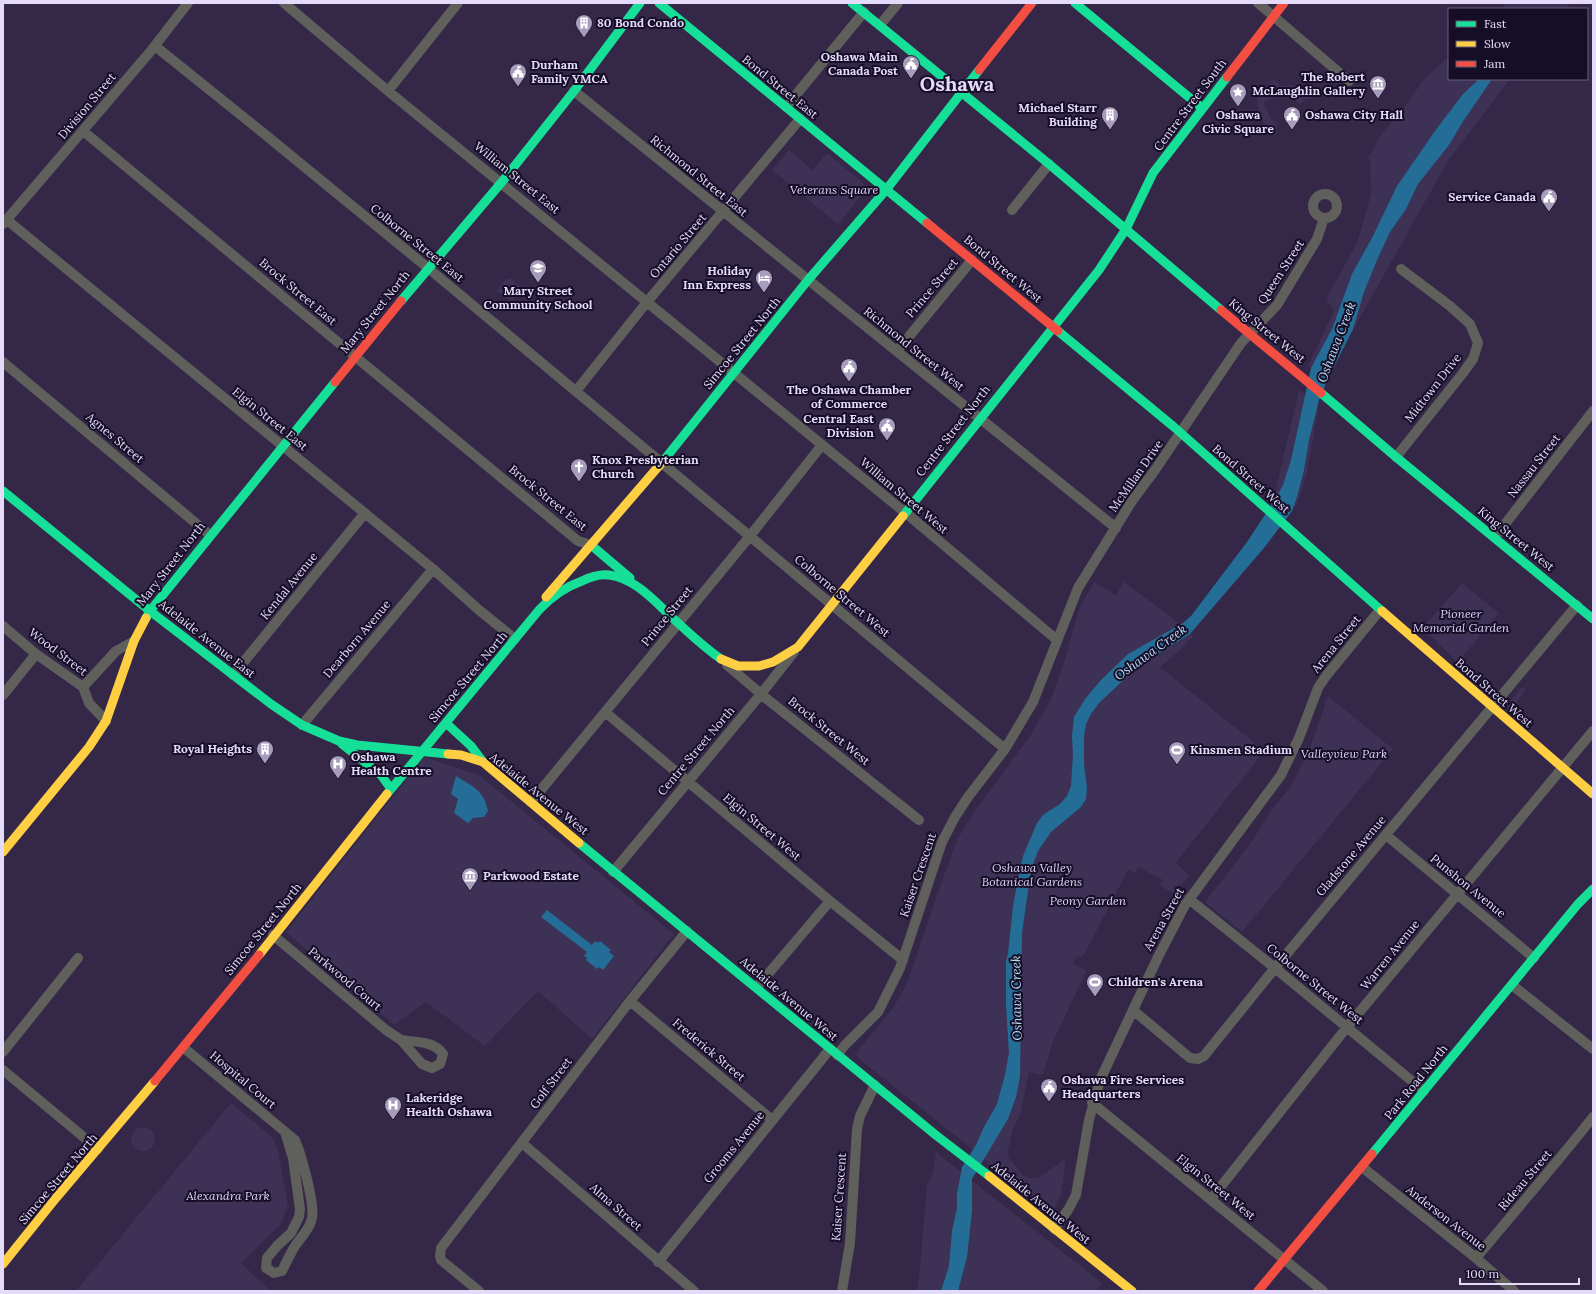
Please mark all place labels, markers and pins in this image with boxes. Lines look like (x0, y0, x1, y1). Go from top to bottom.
building icon: 80 Bond Condo (574, 13, 594, 38)
place label: 80 Bond Condo (597, 15, 684, 30)
place label: Oshawa Main Canada Post (821, 49, 899, 78)
public building icon: Oshawa Main Canada Post (901, 54, 921, 79)
place label: Durham Family YMCA (531, 57, 608, 86)
public building icon: Durham Family YMCA (508, 62, 528, 87)
place label: The Robert McLaughlin Gallery (1252, 69, 1366, 98)
museum icon: The Robert McLaughlin Gallery (1368, 74, 1388, 99)
place icon: Oshawa Civic Square (1228, 82, 1248, 107)
place label: Michael Starr Building (1018, 100, 1098, 129)
building icon: Michael Starr Building (1100, 105, 1120, 130)
public building icon: Oshawa City Hall (1282, 105, 1302, 130)
place label: Oshawa Civic Square (1202, 107, 1274, 136)
place label: Oshawa City Hall (1305, 107, 1403, 122)
public building icon: Service Canada (1539, 187, 1559, 212)
place label: Service Canada (1448, 189, 1537, 204)
school or university icon: Mary Street Community School (528, 258, 548, 283)
place label: Holiday Inn Express (683, 263, 751, 292)
hotel icon: Holiday Inn Express (754, 268, 774, 293)
place label: Mary Street Community School (484, 283, 593, 312)
public building icon: The Oshawa Chamber of Commerce (839, 357, 859, 382)
place label: The Oshawa Chamber of Commerce (787, 382, 912, 411)
place label: Central East Division (803, 411, 875, 440)
public building icon: Central East Division (877, 416, 897, 441)
place label: Knox Presbyterian Church (592, 452, 699, 481)
church icon: Knox Presbyterian Church (569, 457, 589, 482)
building icon: Royal Heights (255, 739, 275, 764)
sports icon: Kinsmen Stadium (1167, 740, 1187, 765)
place label: Royal Heights (173, 741, 252, 756)
place label: Kinsmen Stadium (1190, 742, 1292, 757)
place label: Oshawa Health Centre (351, 749, 432, 778)
hospital icon: Oshawa Health Centre (328, 754, 348, 779)
museum icon: Parkwood Estate (460, 866, 480, 891)
place label: Parkwood Estate (483, 868, 580, 883)
sports icon: Children's Arena (1085, 972, 1105, 997)
place label: Children's Arena (1108, 974, 1204, 989)
place label: Oshawa Fire Services Headquarters (1062, 1072, 1184, 1101)
public building icon: Oshawa Fire Services Headquarters (1039, 1077, 1059, 1102)
place label: Lakeridge Health Oshawa (406, 1090, 493, 1119)
hospital icon: Lakeridge Health Oshawa (383, 1095, 403, 1120)

